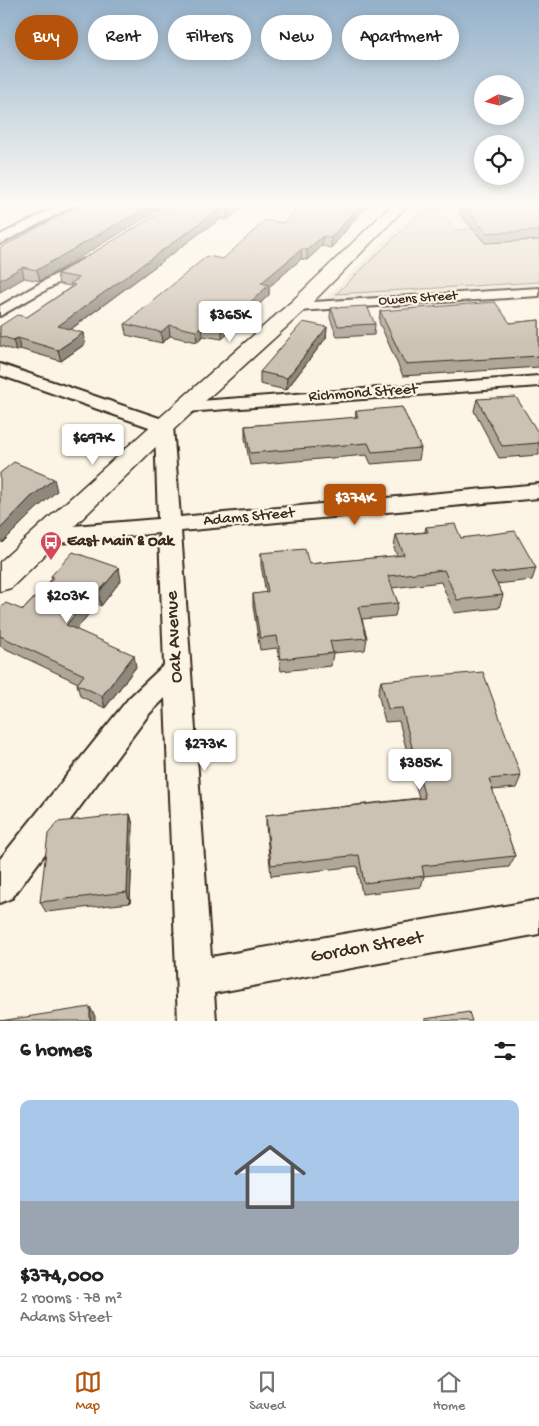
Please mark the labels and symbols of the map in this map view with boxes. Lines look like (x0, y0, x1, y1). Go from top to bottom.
north arrow (474, 75, 524, 125)
street label: Owens Street (378, 288, 459, 310)
pin: $365K (195, 300, 265, 343)
street label: Richmond Street (308, 381, 419, 407)
pin: $697K (58, 424, 128, 466)
pin: $374K (320, 484, 390, 526)
street label: Adams Street (203, 504, 297, 531)
bus stop icon: East Main & Oak (39, 530, 63, 561)
place label: East Main & Oak (67, 533, 176, 552)
pin: $203K (32, 582, 102, 624)
street label: Oak Avenue (161, 590, 189, 684)
pin: $273K (170, 730, 240, 772)
pin: $385K (385, 748, 455, 791)
street label: Gordon Street (309, 926, 427, 969)

